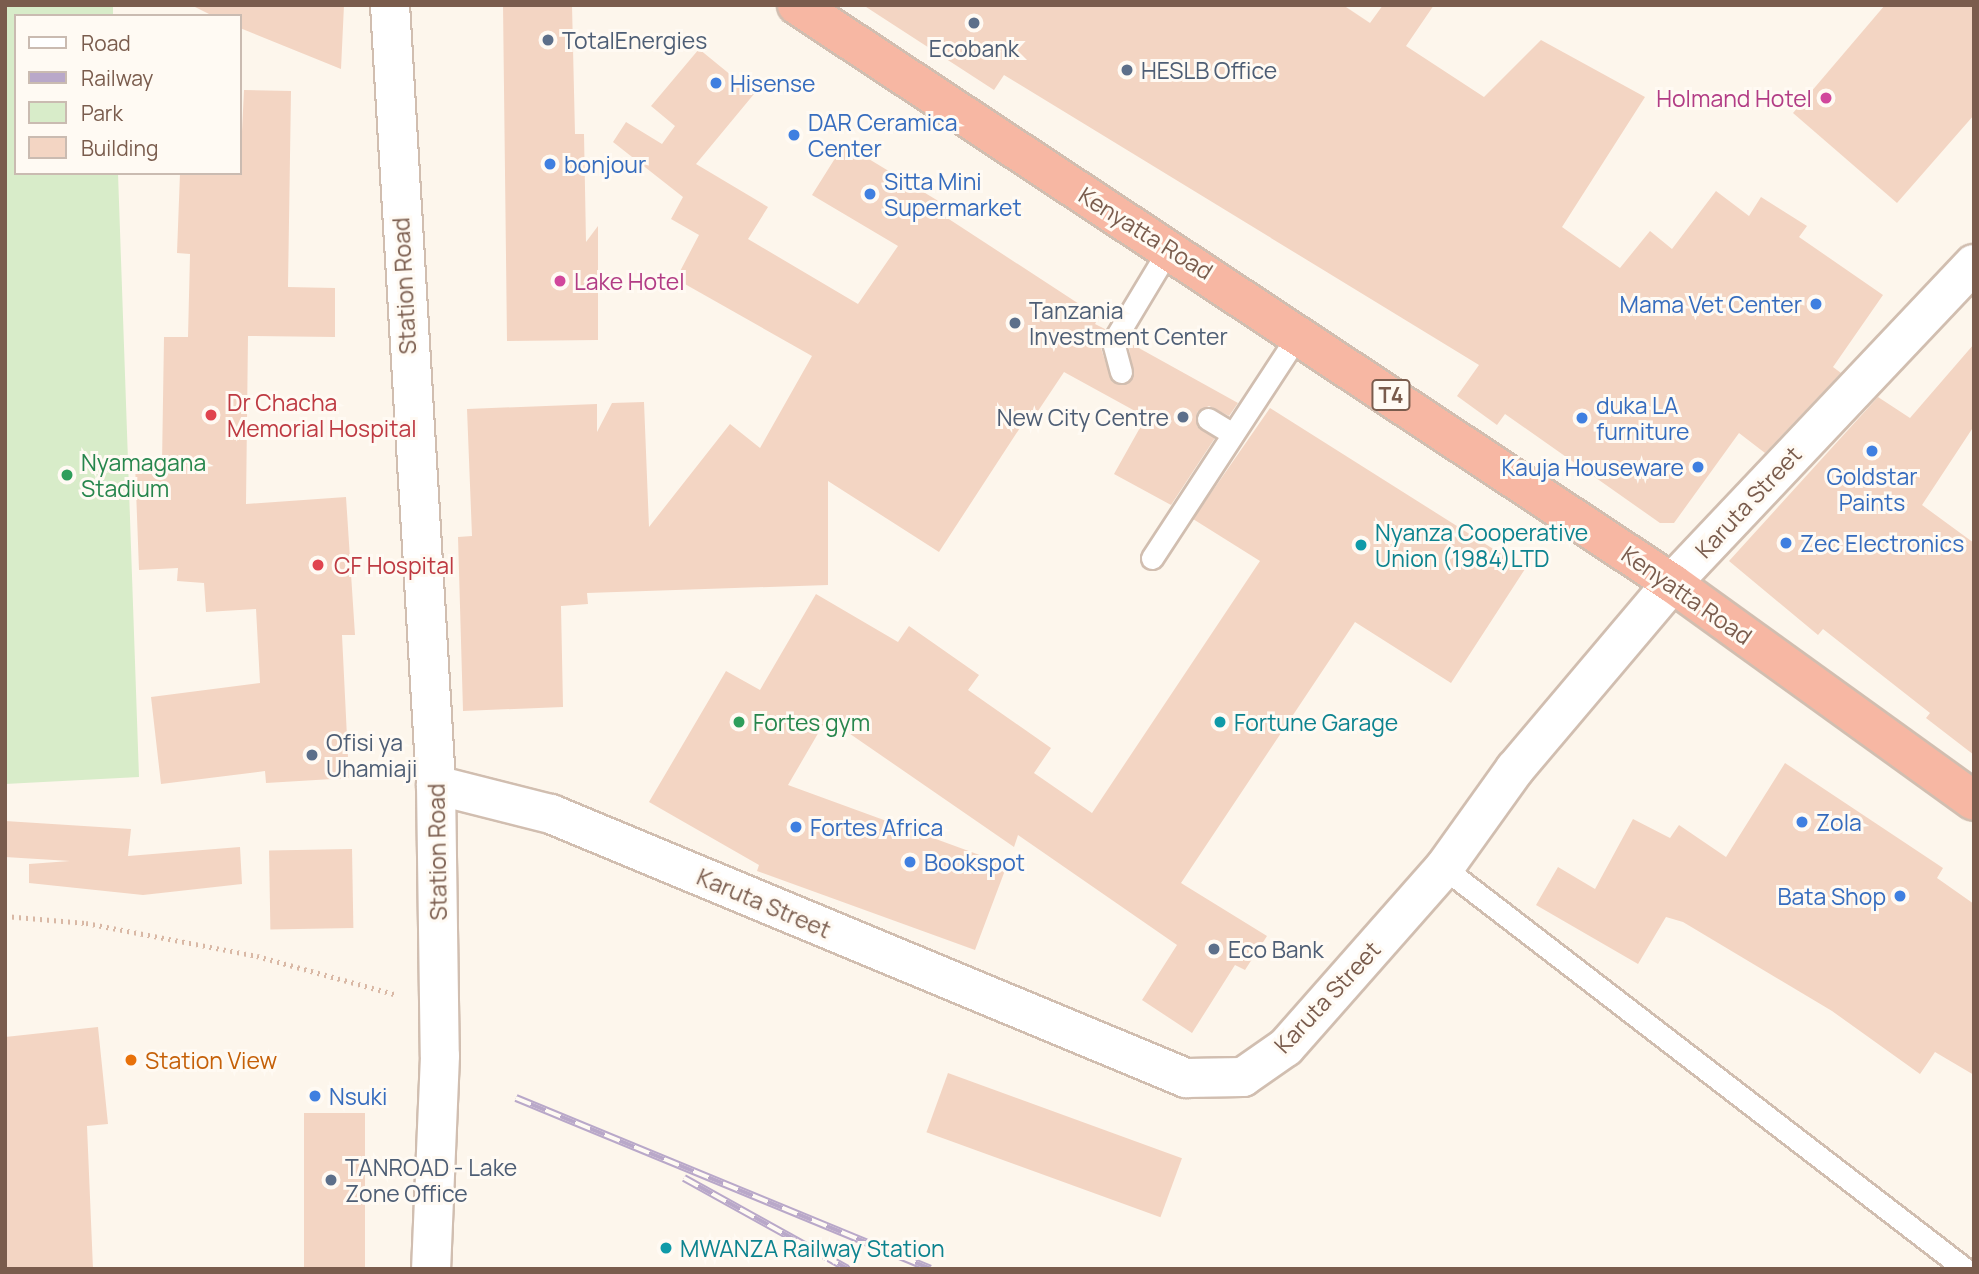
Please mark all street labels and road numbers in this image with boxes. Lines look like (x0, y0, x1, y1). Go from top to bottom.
street label: Kenyatta Road (1074, 181, 1218, 285)
street label: Station Road (387, 217, 421, 355)
road number: T4 (1370, 378, 1412, 412)
street label: Karuta Street (1689, 440, 1807, 564)
street label: Kenyatta Road (1617, 540, 1757, 650)
street label: Station Road (422, 783, 452, 921)
street label: Karuta Street (693, 862, 835, 944)
street label: Karuta Street (1268, 935, 1386, 1059)

